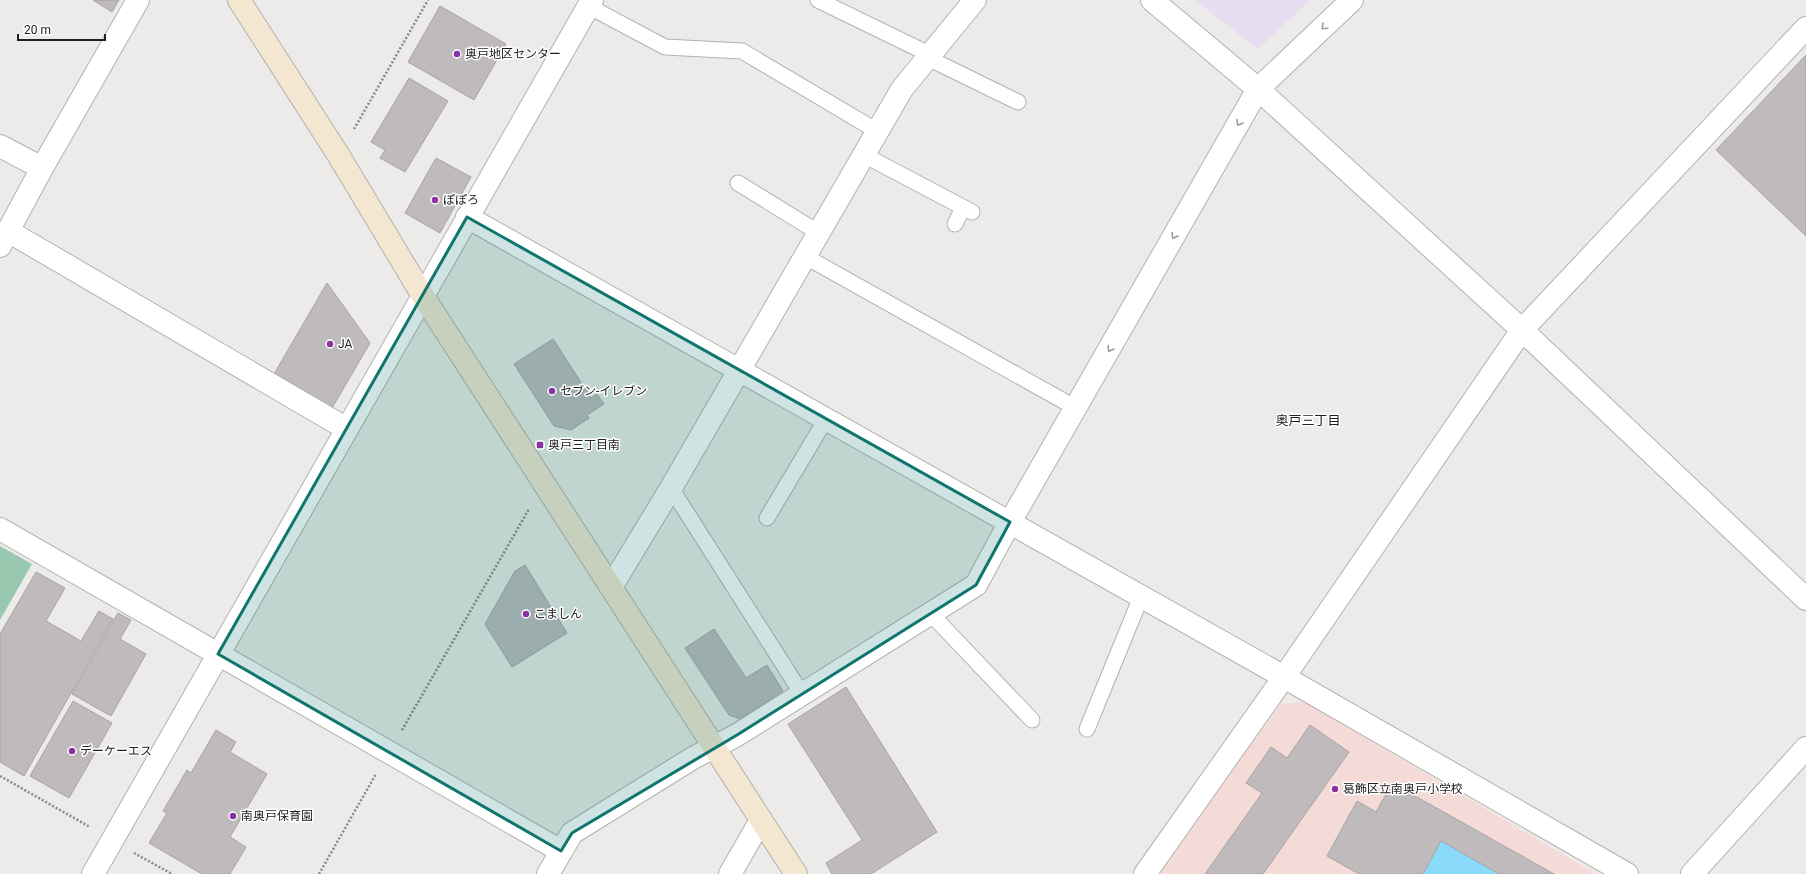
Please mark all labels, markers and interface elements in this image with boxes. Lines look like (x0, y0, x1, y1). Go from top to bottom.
scale bar (18, 16, 105, 42)
one-way arrow (1321, 22, 1329, 30)
text: 20 m (24, 23, 51, 37)
place label: 奥戸地区センター (465, 47, 561, 61)
marker: 奥戸地区センター (452, 49, 462, 59)
one-way arrow (1236, 119, 1243, 126)
place label: ぽぽろ (443, 193, 479, 207)
marker: ぽぽろ (430, 195, 440, 205)
one-way arrow (1172, 232, 1179, 239)
place label: JA (338, 337, 352, 351)
marker: JA (325, 339, 335, 349)
one-way arrow (1107, 345, 1114, 352)
place label: セブン-イレブン (560, 384, 647, 398)
marker: セブン-イレブン (547, 386, 557, 396)
district label: 奥戸三丁目 (1275, 413, 1341, 428)
place label: 奥戸三丁目南 (548, 438, 620, 452)
marker: 奥戸三丁目南 (535, 440, 545, 450)
place label: こましん (534, 607, 582, 621)
marker: こましん (521, 609, 531, 619)
place label: デーケーエス (80, 744, 152, 758)
marker: デーケーエス (67, 746, 77, 756)
place label: 葛飾区立南奥戸小学校 (1343, 782, 1463, 796)
marker: 葛飾区立南奥戸小学校 (1330, 784, 1340, 794)
place label: 南奥戸保育園 (241, 809, 313, 823)
marker: 南奥戸保育園 (228, 811, 238, 821)

